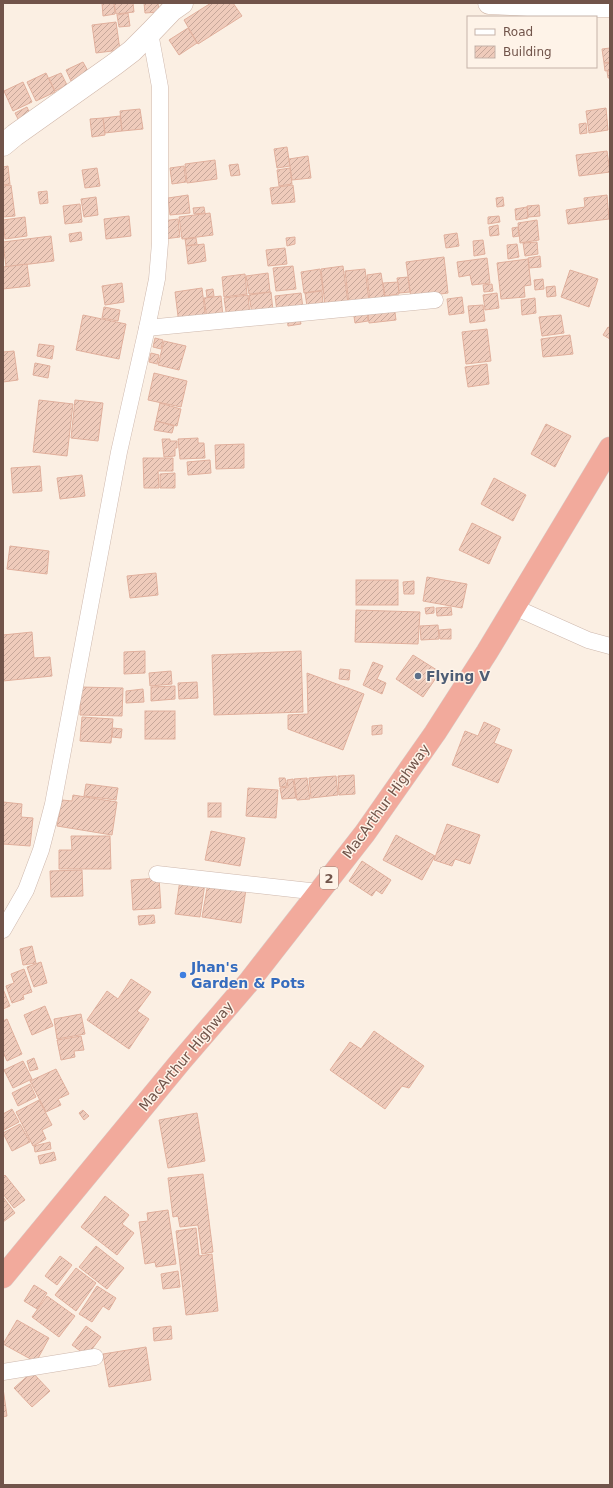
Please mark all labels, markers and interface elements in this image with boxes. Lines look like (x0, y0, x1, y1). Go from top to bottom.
legend (467, 16, 597, 68)
text: Road (503, 25, 533, 39)
text: Building (503, 45, 552, 59)
place label: Flying V (426, 668, 490, 684)
marker: Flying V (413, 671, 423, 681)
street label: MacArthur Highway (339, 741, 433, 861)
road number: 2 (320, 867, 338, 889)
place label: Jhan's Garden & Pots (190, 959, 305, 991)
marker: Jhan's Garden & Pots (178, 970, 188, 980)
street label: MacArthur Highway (136, 998, 236, 1114)

